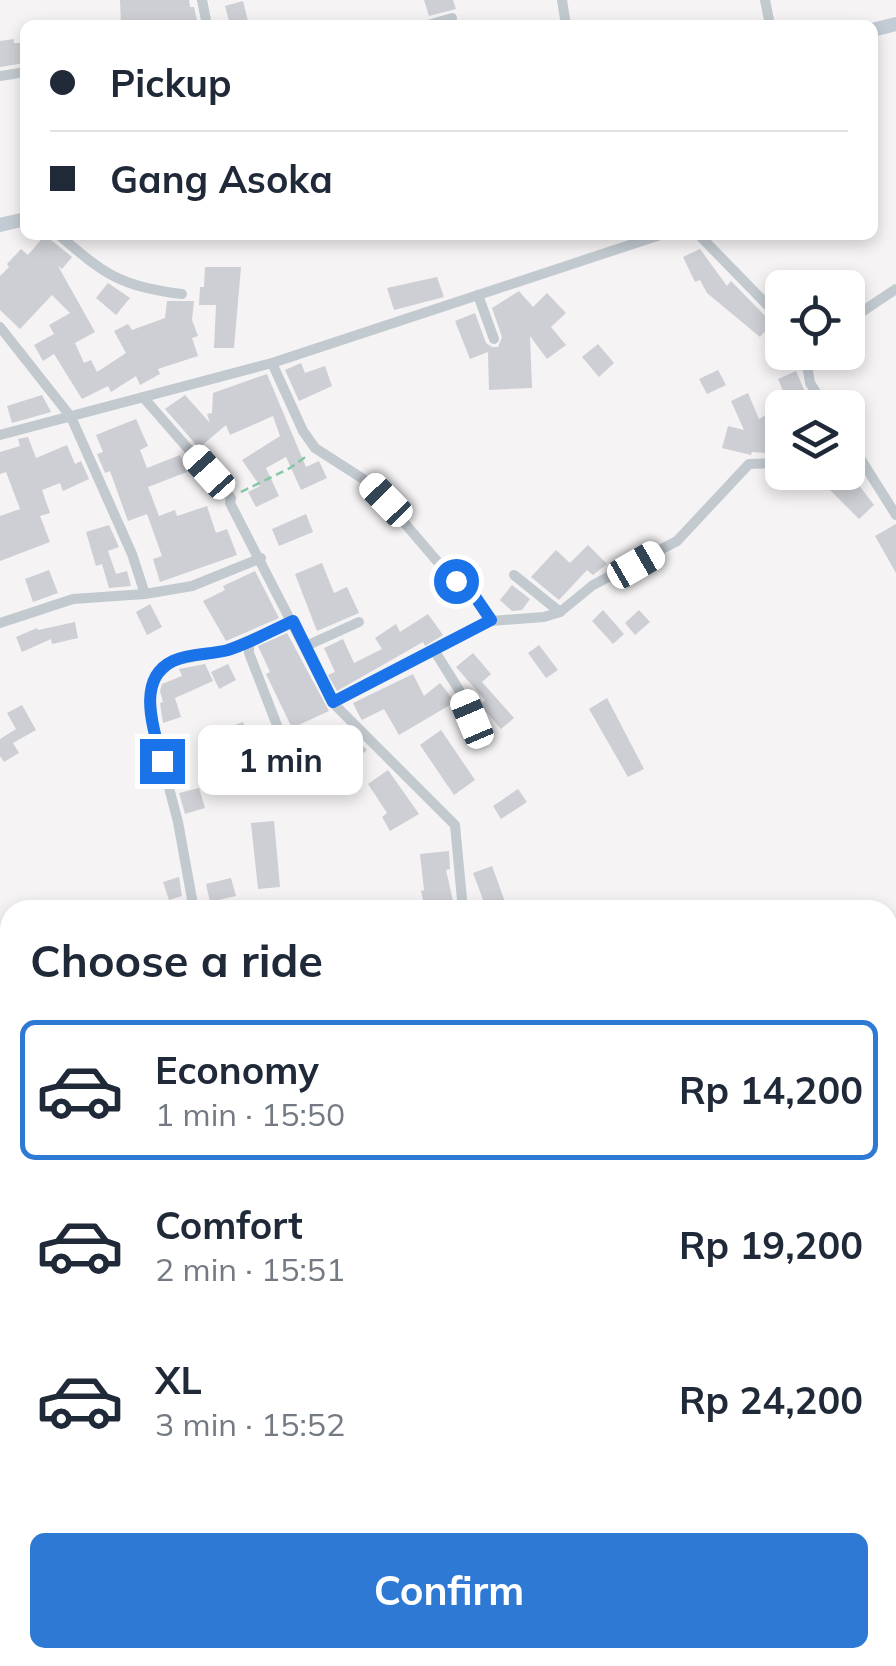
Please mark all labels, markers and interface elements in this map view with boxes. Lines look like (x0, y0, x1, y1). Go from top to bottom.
text: Pickup (110, 59, 232, 107)
text: Gang Asoka (110, 155, 333, 203)
map controls (765, 270, 865, 490)
button: locate (765, 270, 865, 370)
button: layers (765, 390, 865, 490)
car (178, 440, 240, 504)
car (354, 468, 418, 532)
car (603, 537, 669, 593)
route start (434, 559, 479, 604)
car (446, 686, 498, 752)
callout: 1 min (197, 726, 362, 796)
route end (140, 739, 185, 784)
text: 1 min (238, 740, 323, 780)
text: Choose a ride (30, 932, 323, 988)
icon: car (35, 1045, 125, 1135)
text: Economy (155, 1046, 319, 1094)
text: Rp 14,200 (679, 1066, 863, 1114)
text: 1 min · 15:50 (155, 1094, 345, 1134)
icon: car (35, 1200, 125, 1290)
text: Comfort (155, 1201, 303, 1249)
text: Rp 19,200 (679, 1221, 863, 1269)
text: 2 min · 15:51 (155, 1249, 345, 1289)
icon: car (35, 1355, 125, 1445)
text: XL (155, 1356, 202, 1404)
text: Rp 24,200 (679, 1376, 863, 1424)
text: 3 min · 15:52 (155, 1404, 345, 1444)
button: Confirm (30, 1533, 868, 1648)

